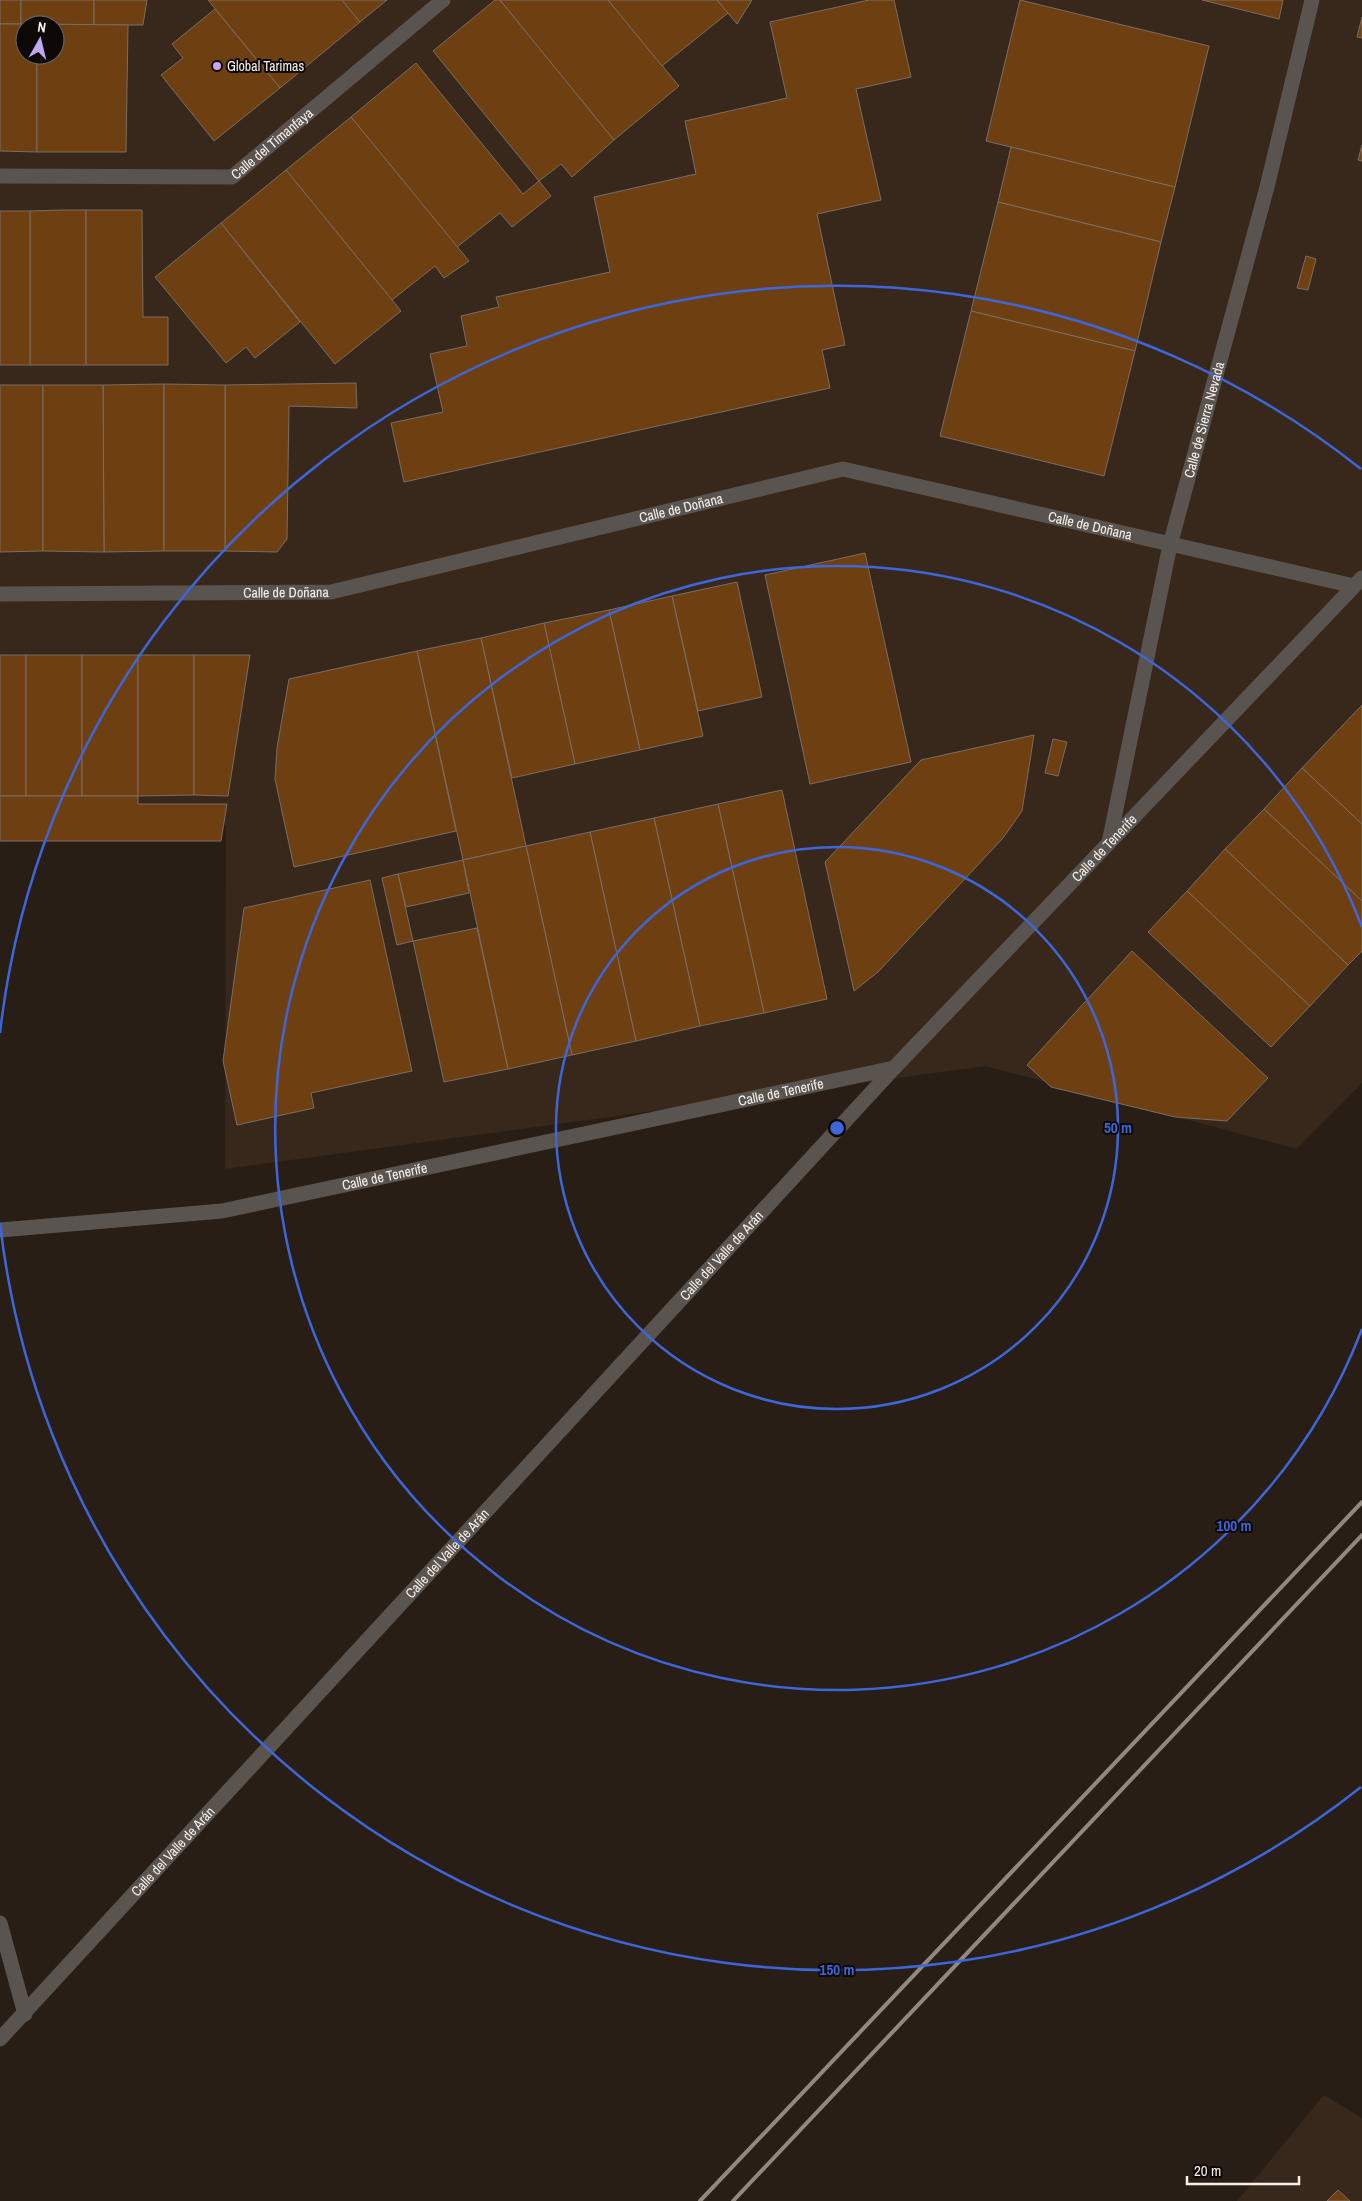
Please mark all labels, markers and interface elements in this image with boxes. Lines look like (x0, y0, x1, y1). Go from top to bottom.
north arrow (15, 15, 65, 65)
text: N (36, 18, 47, 37)
place label: Global Tarimas (227, 57, 304, 75)
marker: Global Tarimas (211, 60, 223, 72)
street label: Calle del Timanfaya (227, 104, 317, 183)
street label: Calle de Sierra Nevada (1180, 359, 1228, 480)
street label: Calle de Doñana (637, 489, 725, 527)
street label: Calle de Doñana (1046, 507, 1134, 544)
street label: Calle de Doñana (243, 583, 329, 602)
street label: Calle de Tenerife (1068, 810, 1141, 886)
street label: Calle de Tenerife (736, 1074, 825, 1110)
text: 50 m (1104, 1117, 1132, 1138)
centre of rings (828, 1119, 846, 1137)
street label: Calle de Tenerife (340, 1159, 429, 1194)
street label: Calle del Valle de Arán (676, 1207, 767, 1304)
street label: Calle del Valle de Arán (401, 1505, 493, 1602)
text: 100 m (1217, 1515, 1251, 1536)
street label: Calle del Valle de Arán (127, 1803, 218, 1900)
text: 150 m (820, 1959, 854, 1980)
scale bar (1187, 2154, 1300, 2186)
text: 20 m (1194, 2160, 1221, 2181)

